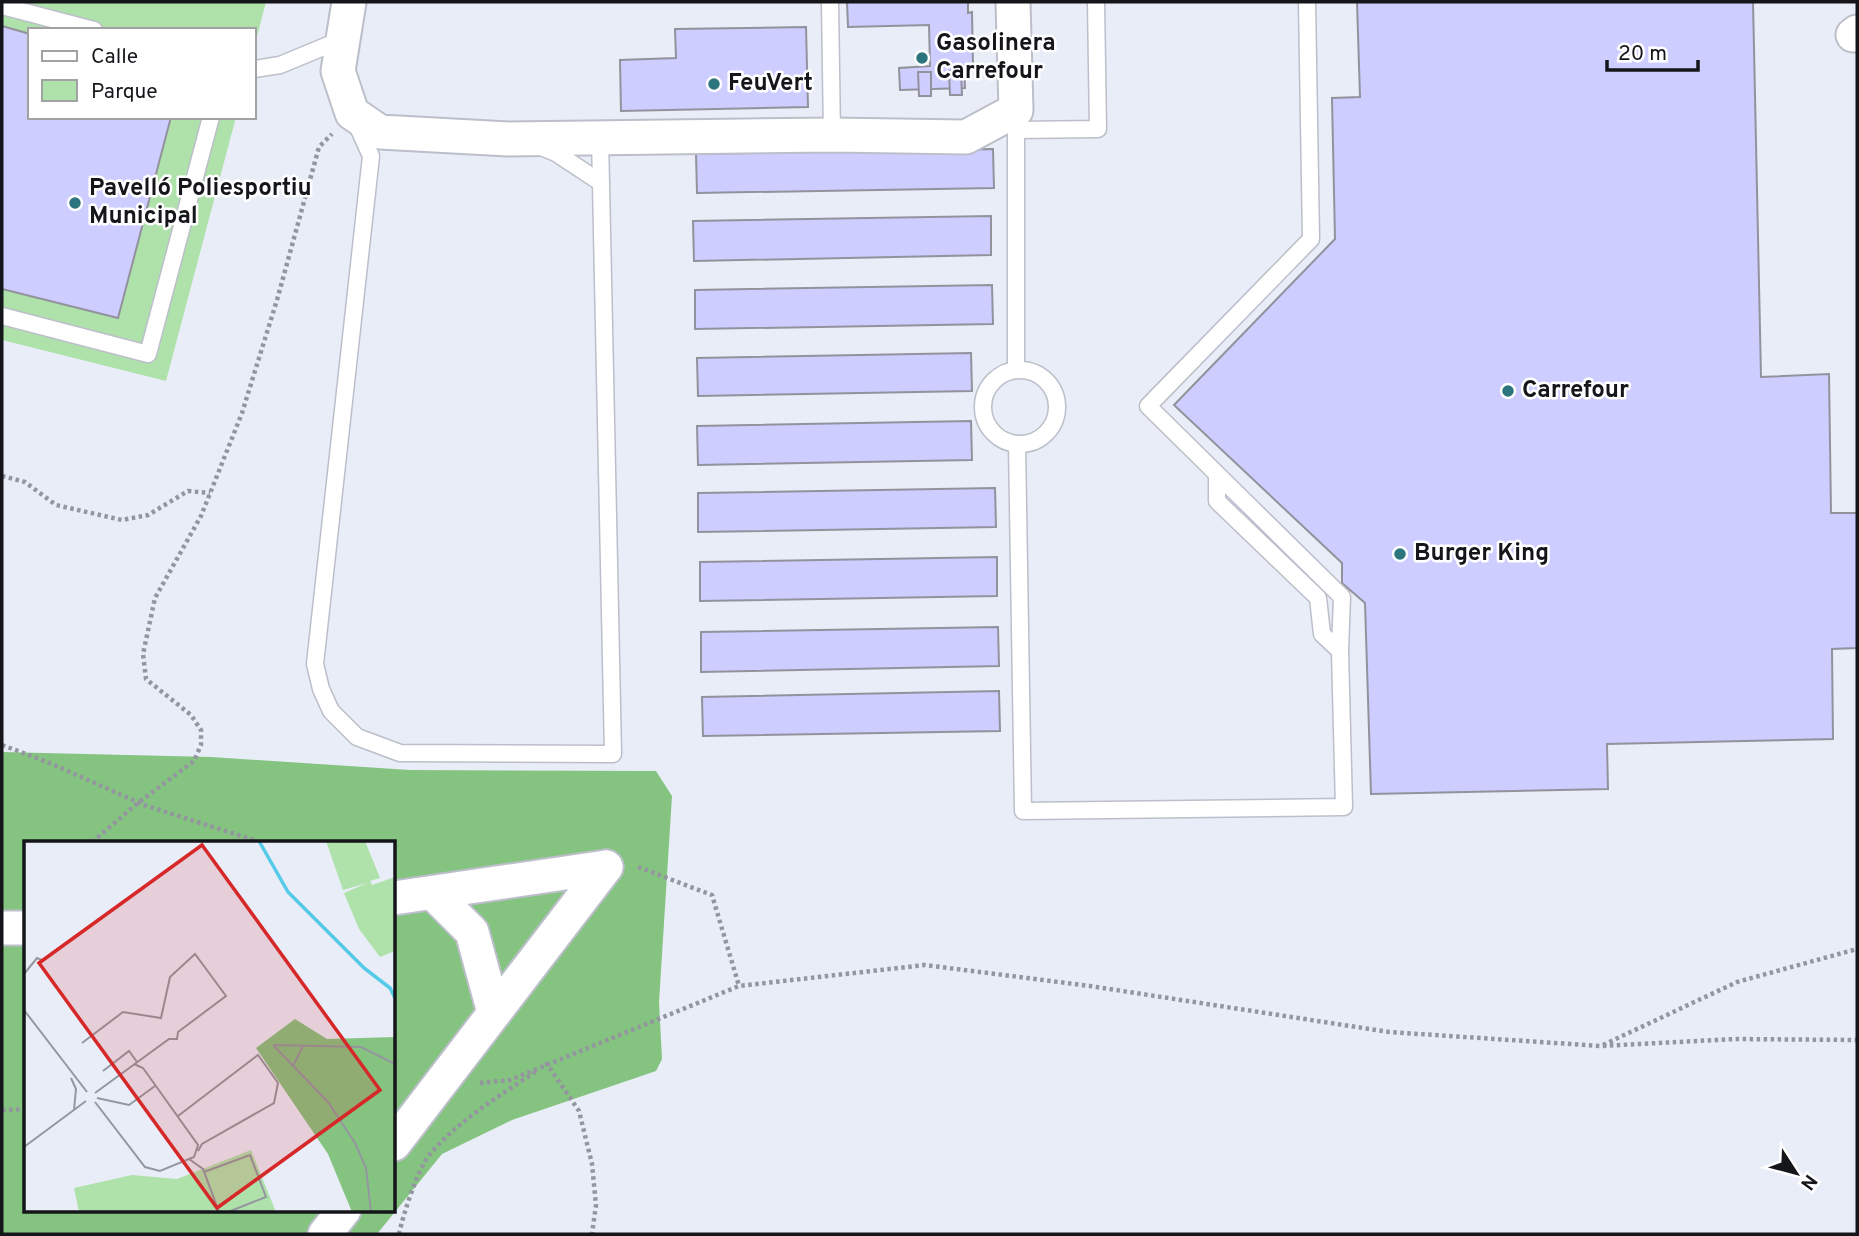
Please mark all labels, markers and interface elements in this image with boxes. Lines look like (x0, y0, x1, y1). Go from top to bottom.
legend (28, 28, 256, 119)
scale bar (1607, 28, 1698, 72)
place label: Gasolinera Carrefour (936, 29, 1056, 87)
text: 20 m (1618, 41, 1667, 68)
text: Calle (91, 44, 138, 71)
marker: Gasolinera Carrefour (914, 50, 930, 66)
place label: FeuVert (728, 69, 813, 99)
marker: FeuVert (706, 76, 722, 92)
text: Parque (91, 79, 158, 106)
place label: Pavelló Poliesportiu Municipal (89, 174, 312, 232)
marker: Pavelló Poliesportiu Municipal (67, 195, 83, 211)
place label: Carrefour (1522, 376, 1629, 406)
marker: Carrefour (1500, 383, 1516, 399)
place label: Burger King (1414, 539, 1549, 569)
marker: Burger King (1392, 546, 1408, 562)
inset map (24, 841, 396, 1212)
north arrow (1761, 1138, 1831, 1208)
text: N (1794, 1169, 1822, 1194)

